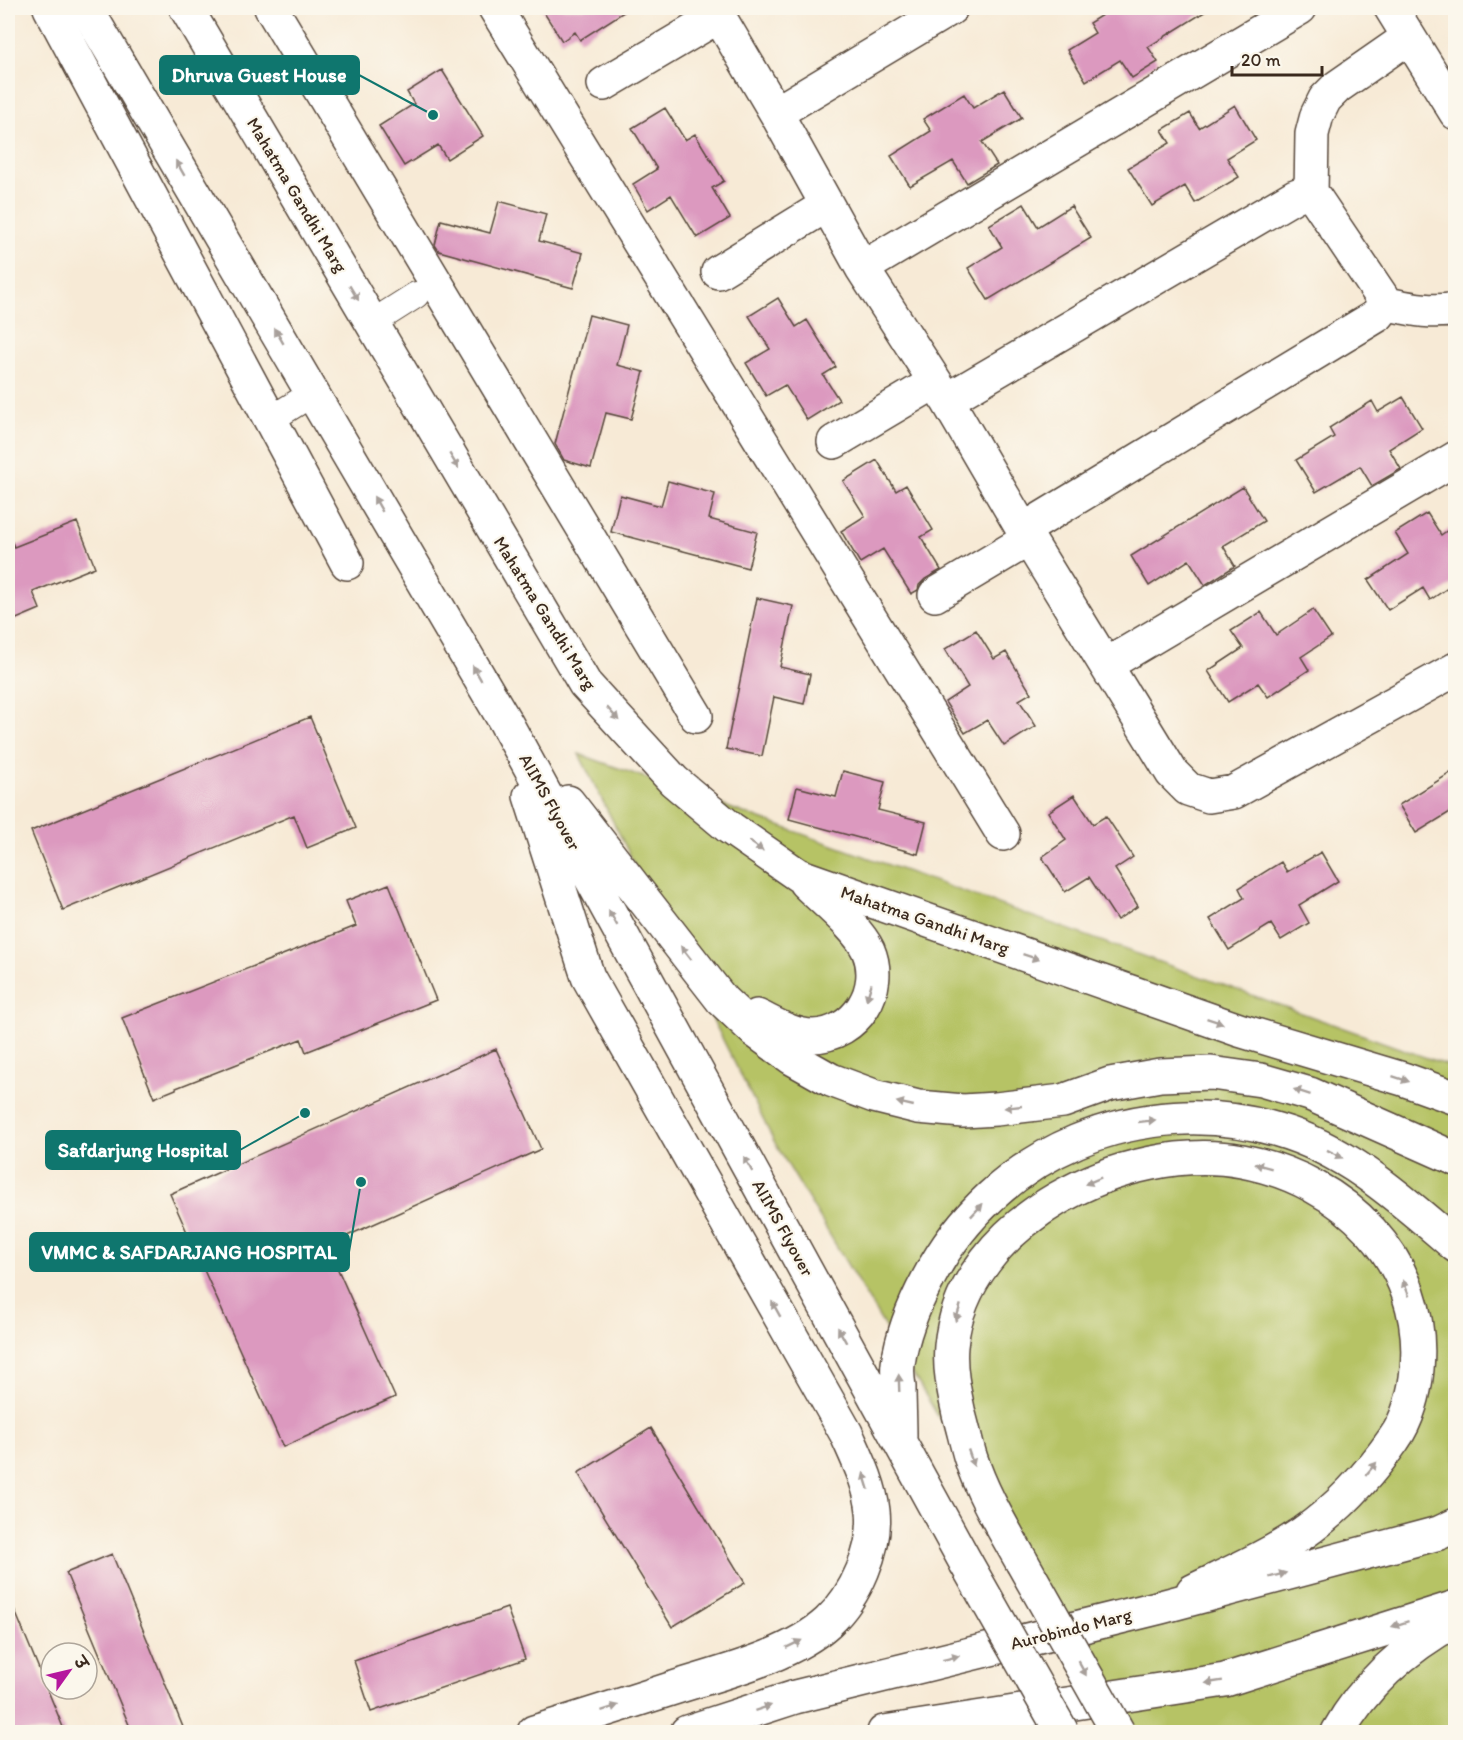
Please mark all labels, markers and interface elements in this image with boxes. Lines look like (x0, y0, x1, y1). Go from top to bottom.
scale bar (1232, 39, 1322, 77)
text: 20 m (1241, 49, 1281, 71)
callout: Dhruva Guest House (160, 56, 359, 94)
text: Dhruva Guest House (171, 63, 347, 87)
street label: Mahatma Gandhi Marg (242, 113, 352, 277)
one-way arrow (175, 160, 186, 176)
one-way arrow (349, 285, 360, 301)
one-way arrow (274, 328, 285, 344)
one-way arrow (448, 453, 459, 469)
one-way arrow (373, 495, 383, 512)
street label: Mahatma Gandhi Marg (489, 532, 602, 695)
one-way arrow (471, 665, 482, 681)
one-way arrow (606, 707, 620, 722)
street label: AIIMS Flyover (514, 750, 586, 855)
one-way arrow (747, 840, 763, 852)
street label: Mahatma Gandhi Marg (838, 881, 1013, 959)
one-way arrow (608, 909, 618, 926)
one-way arrow (680, 946, 692, 962)
one-way arrow (1022, 953, 1040, 963)
one-way arrow (864, 983, 873, 1001)
one-way arrow (1206, 1017, 1224, 1027)
one-way arrow (1393, 1074, 1411, 1084)
one-way arrow (1293, 1087, 1311, 1096)
one-way arrow (896, 1098, 914, 1108)
one-way arrow (1003, 1103, 1022, 1112)
one-way arrow (1137, 1116, 1156, 1126)
callout: Safdarjung Hospital (46, 1131, 240, 1169)
text: Safdarjung Hospital (58, 1138, 229, 1163)
one-way arrow (1327, 1149, 1344, 1158)
one-way arrow (743, 1155, 753, 1172)
one-way arrow (1254, 1161, 1272, 1171)
street label: AIIMS Flyover (747, 1176, 819, 1281)
one-way arrow (1084, 1177, 1102, 1186)
one-way arrow (970, 1202, 984, 1217)
callout: VMMC & SAFDARJANG HOSPITAL (30, 1233, 349, 1271)
text: VMMC & SAFDARJANG HOSPITAL (41, 1240, 338, 1264)
one-way arrow (1401, 1279, 1410, 1297)
one-way arrow (771, 1300, 781, 1317)
one-way arrow (952, 1304, 962, 1322)
one-way arrow (837, 1326, 847, 1343)
one-way arrow (894, 1374, 903, 1393)
one-way arrow (967, 1449, 977, 1467)
one-way arrow (1365, 1461, 1378, 1477)
one-way arrow (861, 1472, 870, 1490)
one-way arrow (1269, 1570, 1288, 1580)
street label: Aurobindo Marg (1008, 1603, 1135, 1655)
one-way arrow (1391, 1620, 1409, 1630)
one-way arrow (785, 1639, 802, 1649)
north arrow (39, 1641, 99, 1701)
text: उ (69, 1652, 93, 1674)
one-way arrow (942, 1653, 960, 1663)
one-way arrow (1077, 1660, 1087, 1677)
one-way arrow (1204, 1677, 1223, 1686)
one-way arrow (754, 1702, 772, 1712)
one-way arrow (601, 1703, 619, 1713)

